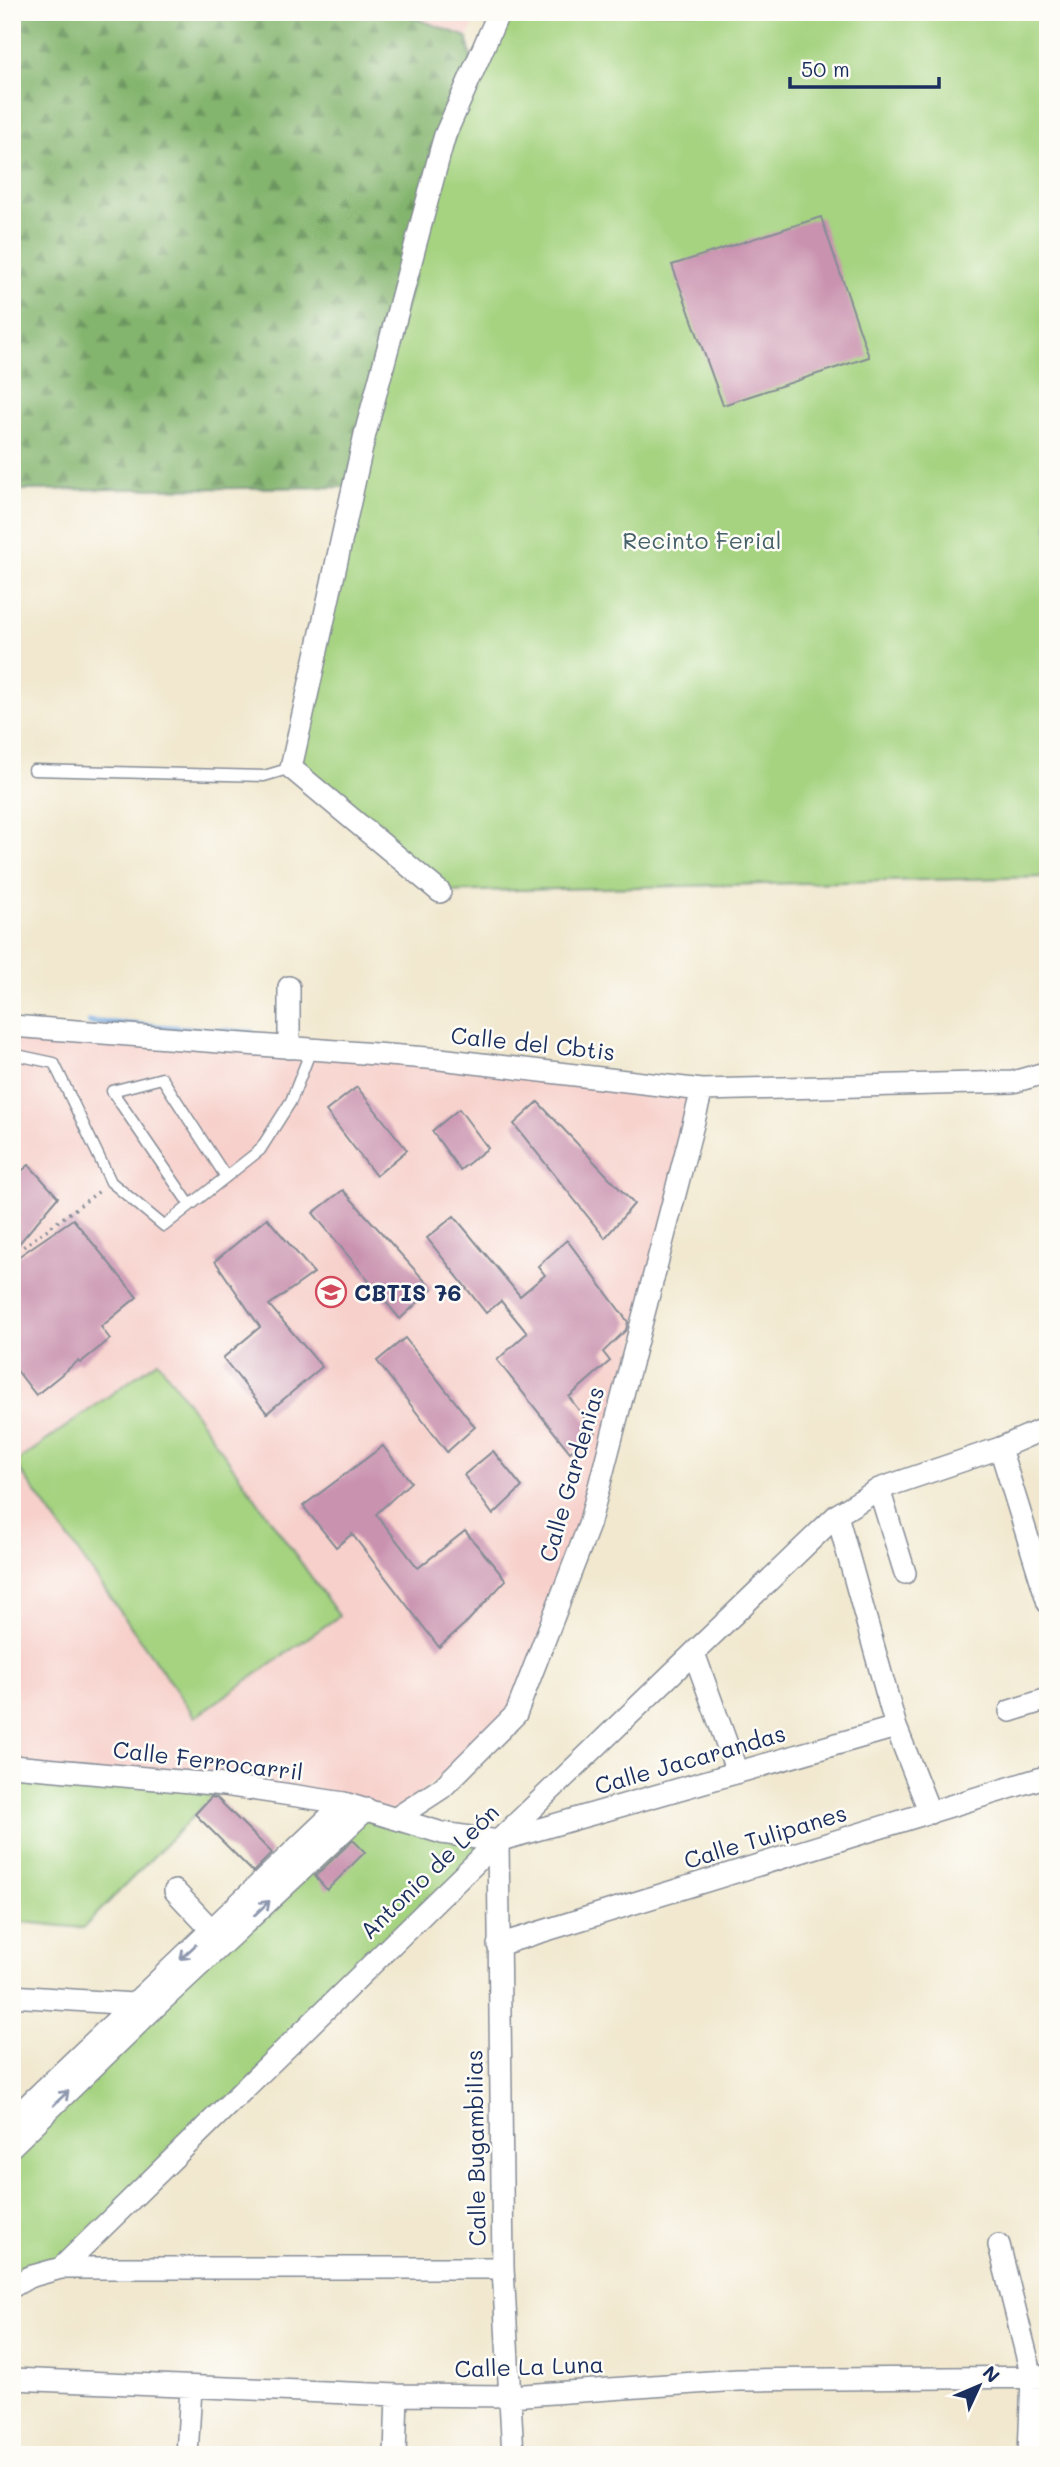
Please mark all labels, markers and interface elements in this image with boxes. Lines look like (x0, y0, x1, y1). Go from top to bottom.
scale bar (790, 46, 939, 90)
text: 50 m (801, 55, 850, 82)
park label: Recinto Ferial (622, 525, 782, 555)
street label: Calle del Cbtis (449, 1019, 617, 1067)
school or university icon: CBTIS 76 (314, 1275, 348, 1309)
place label: CBTIS 76 (354, 1277, 461, 1307)
street label: Calle Gardenias (532, 1383, 610, 1565)
street label: Calle Jacarandas (591, 1717, 789, 1801)
street label: Calle Ferrocarril (111, 1733, 305, 1787)
street label: Antonio de León (353, 1797, 505, 1945)
street label: Calle Tulipanes (680, 1797, 850, 1875)
one-way arrow (253, 1900, 271, 1916)
one-way arrow (180, 1943, 197, 1960)
street label: Calle Bugambilias (458, 2049, 492, 2247)
one-way arrow (52, 2090, 69, 2107)
street label: Calle La Luna (454, 2348, 604, 2384)
north arrow (944, 2352, 1014, 2422)
text: N (978, 2360, 1006, 2388)

